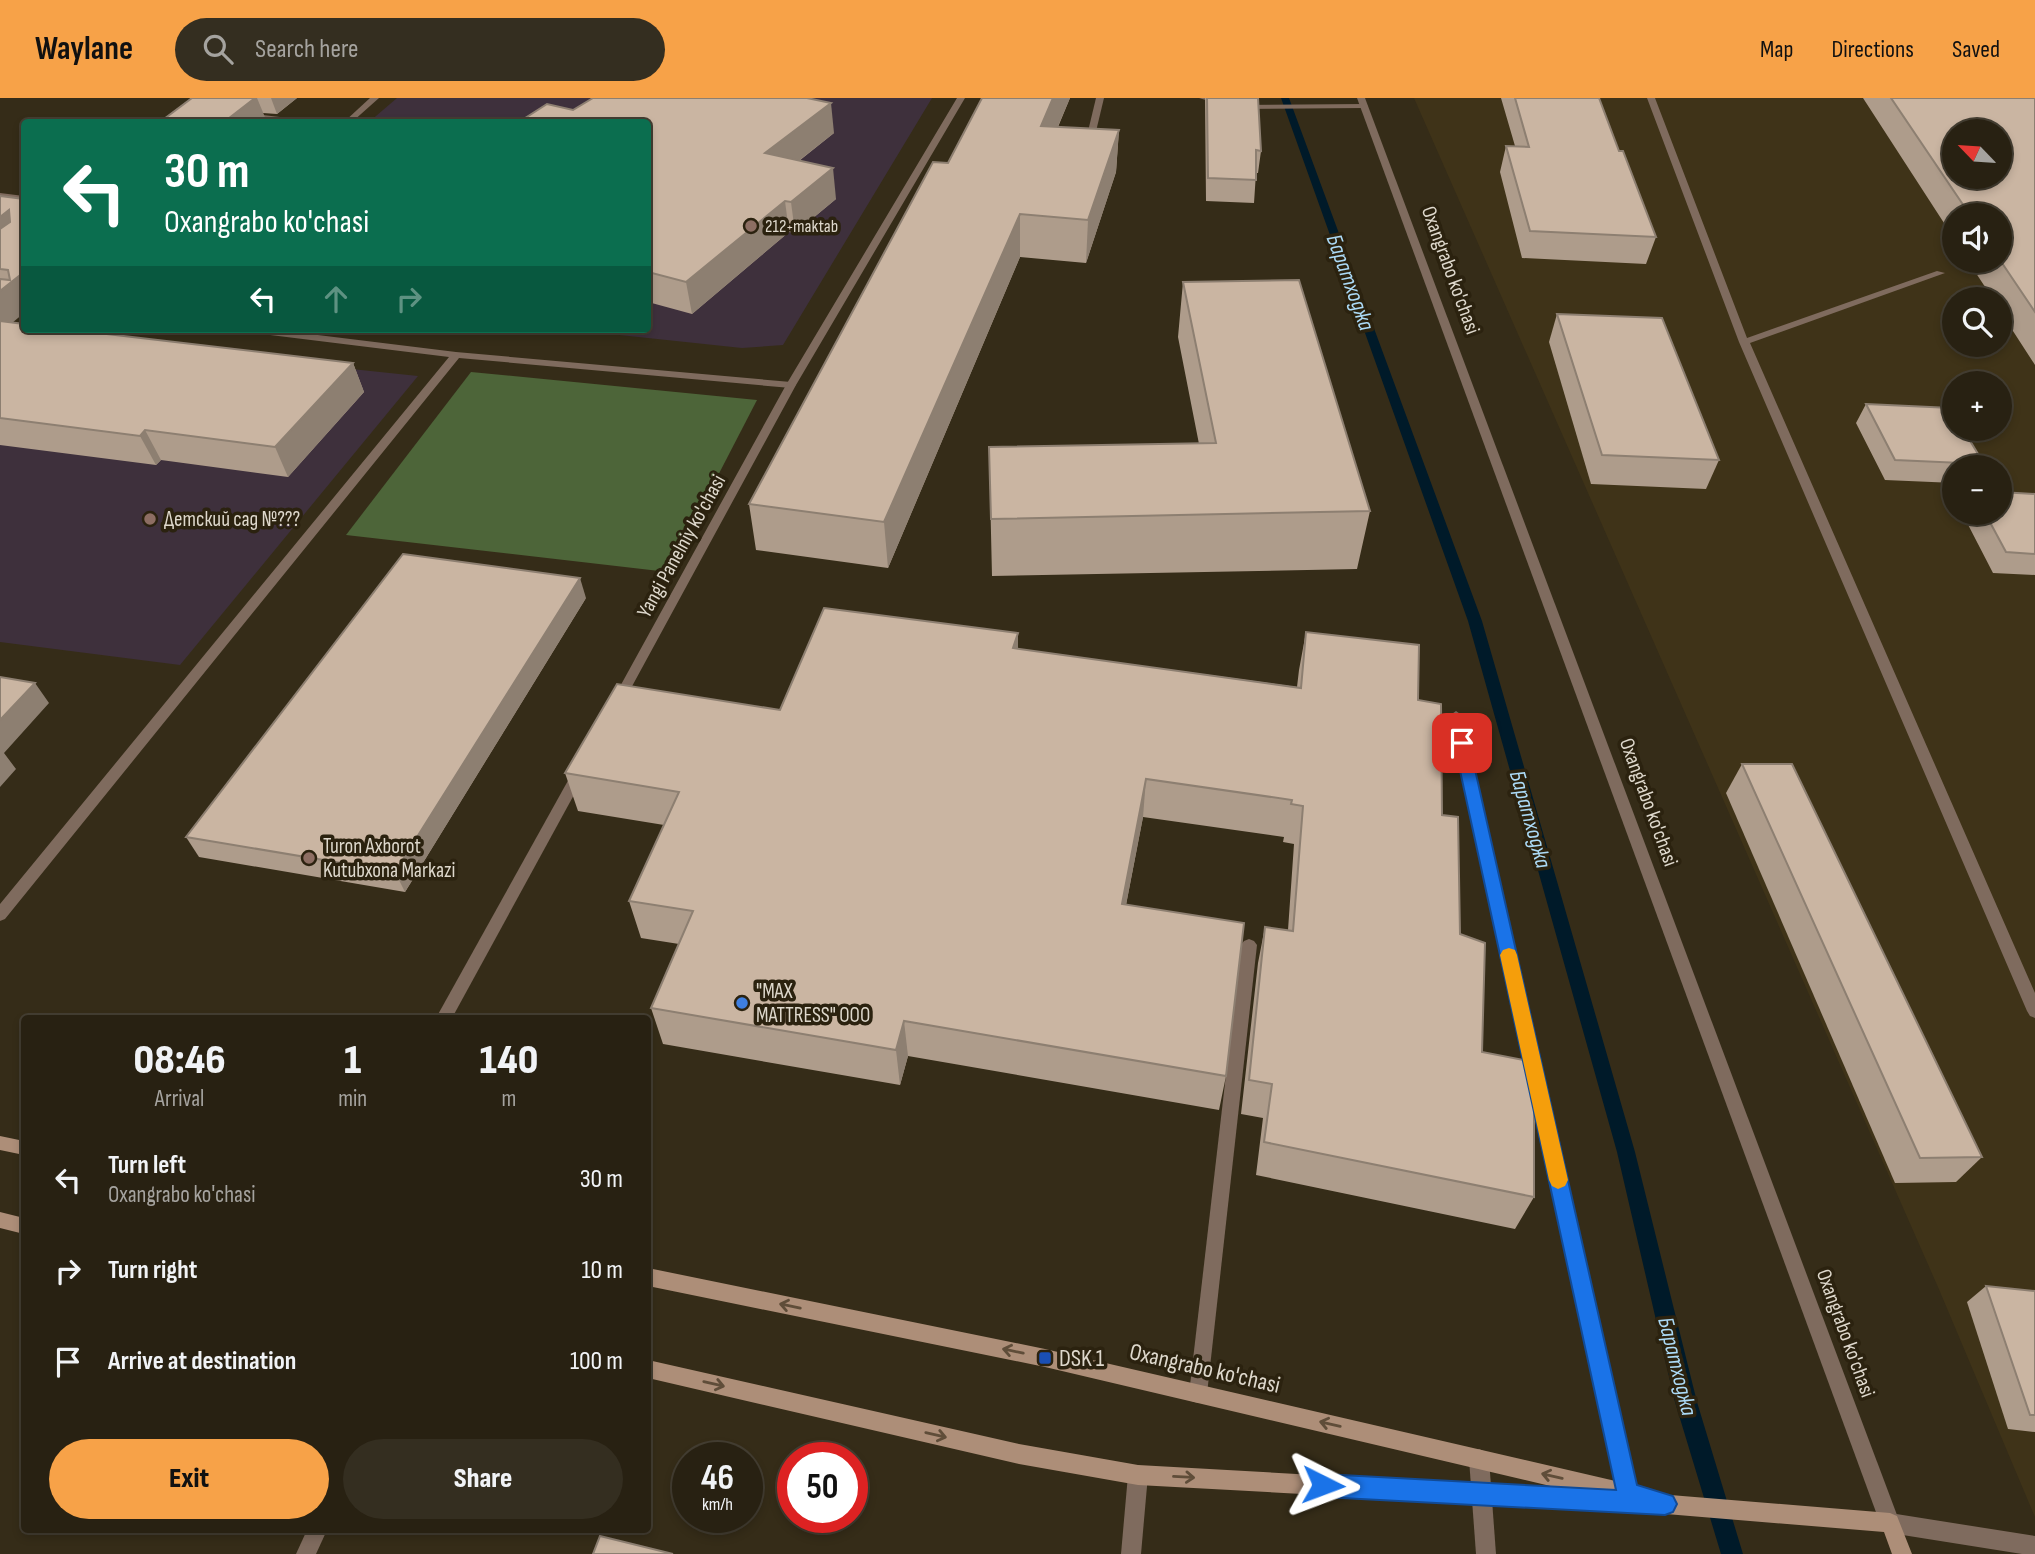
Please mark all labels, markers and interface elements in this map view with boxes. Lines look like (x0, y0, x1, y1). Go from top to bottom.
search box (175, 18, 665, 81)
text: Waylane (35, 29, 133, 69)
icon: search (199, 30, 237, 68)
text: Search here (255, 34, 358, 65)
text: Map (1760, 35, 1793, 64)
text: Directions (1831, 35, 1914, 64)
text: Saved (1952, 35, 2000, 64)
north arrow (1942, 119, 2012, 189)
map controls (1942, 119, 2012, 525)
text: 30 m (164, 143, 249, 202)
icon: left (49, 147, 140, 238)
text: Oxangrabo ko'chasi (164, 203, 369, 242)
street label: Oxangrabo ko'chasi (1416, 203, 1485, 338)
button: sound (1942, 203, 2012, 273)
place label: 212-maktab (765, 216, 838, 237)
marker: 212-maktab (743, 218, 759, 234)
water label: Баратходжа (1320, 230, 1381, 335)
icon: left (244, 280, 282, 318)
icon: ahead (317, 280, 355, 318)
icon: right (390, 280, 428, 318)
button: search (1942, 287, 2012, 357)
button: + (1942, 371, 2012, 441)
button: − (1942, 455, 2012, 525)
street label: Yangi Panelniy ko'chasi (632, 470, 731, 622)
place label: Детский сад №??? (164, 507, 300, 532)
marker: Детский сад №??? (142, 511, 158, 527)
pin (1432, 713, 1492, 773)
icon: arrive (1443, 724, 1481, 762)
street label: Oxangrabo ko'chasi (1614, 735, 1683, 870)
water label: Баратходжа (1503, 767, 1558, 872)
place label: Turon Axborot Kutubxona Markazi (323, 834, 456, 883)
marker: Turon Axborot Kutubxona Markazi (301, 850, 317, 866)
place label: "MAX MATTRESS" ООО (756, 979, 870, 1028)
marker: "MAX MATTRESS" ООО (734, 995, 750, 1011)
text: 08:46 (134, 1035, 226, 1086)
text: 1 (344, 1035, 361, 1086)
text: 140 (480, 1035, 538, 1086)
text: Arrival (155, 1085, 204, 1113)
text: min (338, 1085, 367, 1113)
text: m (502, 1085, 516, 1113)
text: Turn left (108, 1150, 186, 1181)
icon: left (49, 1161, 87, 1199)
text: 30 m (580, 1164, 623, 1195)
text: Oxangrabo ko'chasi (108, 1181, 255, 1209)
icon: right (49, 1252, 87, 1290)
text: Turn right (108, 1255, 197, 1286)
text: 10 m (581, 1255, 623, 1286)
street label: Oxangrabo ko'chasi (1811, 1266, 1880, 1401)
one-way arrow (779, 1298, 802, 1312)
water label: Баратходжа (1651, 1314, 1703, 1419)
street label: Oxangrabo ko'chasi (1127, 1337, 1283, 1400)
icon: arrive (49, 1343, 87, 1381)
one-way arrow (1002, 1344, 1025, 1358)
place label: DSK 1 (1059, 1344, 1105, 1373)
text: Arrive at destination (108, 1346, 296, 1377)
text: 100 m (570, 1346, 623, 1377)
marker: DSK 1 (1037, 1350, 1053, 1366)
one-way arrow (702, 1378, 725, 1391)
one-way arrow (1319, 1417, 1342, 1431)
one-way arrow (924, 1428, 947, 1442)
button: Exit (49, 1439, 329, 1519)
button: Share (343, 1439, 623, 1519)
speed limit sign: 50 (777, 1442, 868, 1533)
position arrow (1286, 1448, 1360, 1522)
text: 46 (701, 1457, 734, 1500)
one-way arrow (1541, 1469, 1563, 1482)
one-way arrow (1172, 1471, 1195, 1484)
text: km/h (702, 1494, 733, 1515)

